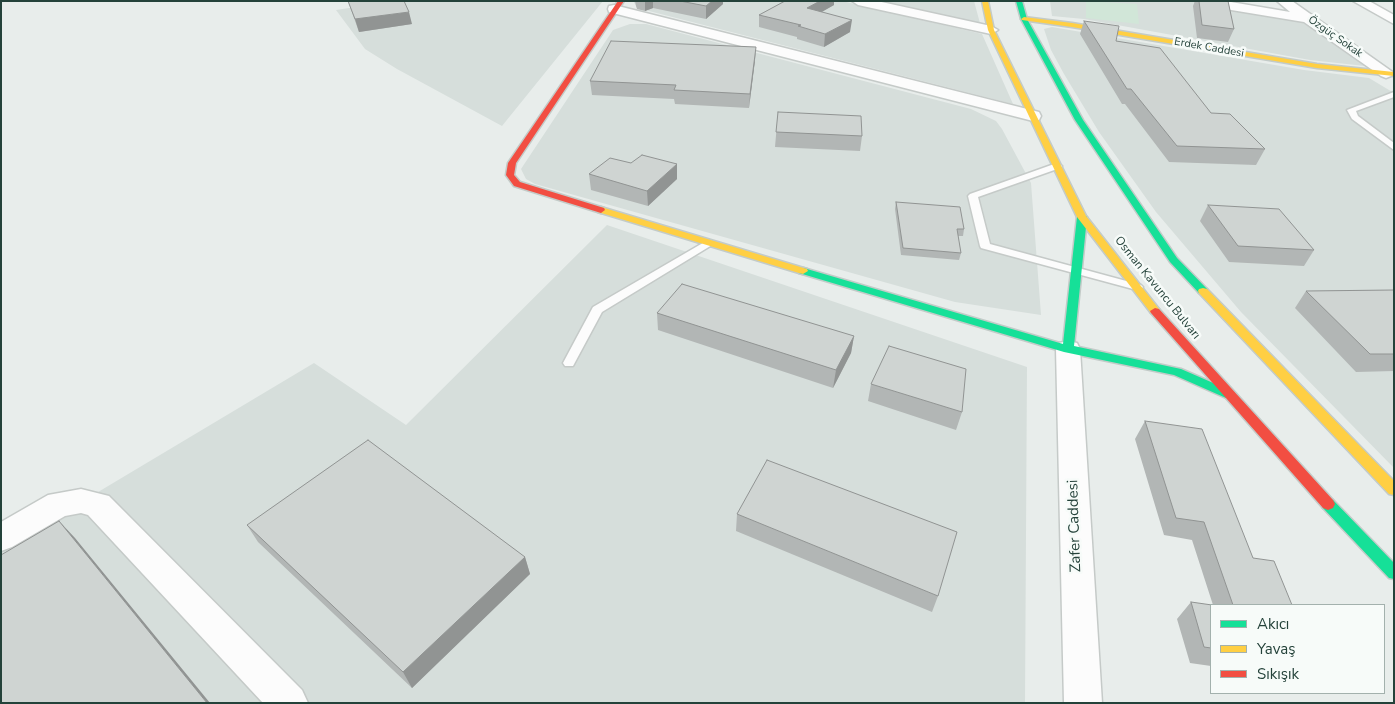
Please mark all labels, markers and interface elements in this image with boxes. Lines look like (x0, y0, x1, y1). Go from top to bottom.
street label: Özgüç Sokak (1305, 13, 1365, 61)
street label: Erdek Caddesi (1173, 35, 1245, 61)
street label: Osman Kavuncu Bulvarı (1111, 234, 1203, 342)
street label: Zafer Caddesi (1064, 479, 1086, 573)
legend (1210, 604, 1385, 694)
text: Akıcı (1257, 614, 1289, 634)
text: Yavaş (1257, 639, 1295, 659)
text: Sıkışık (1257, 664, 1299, 684)

